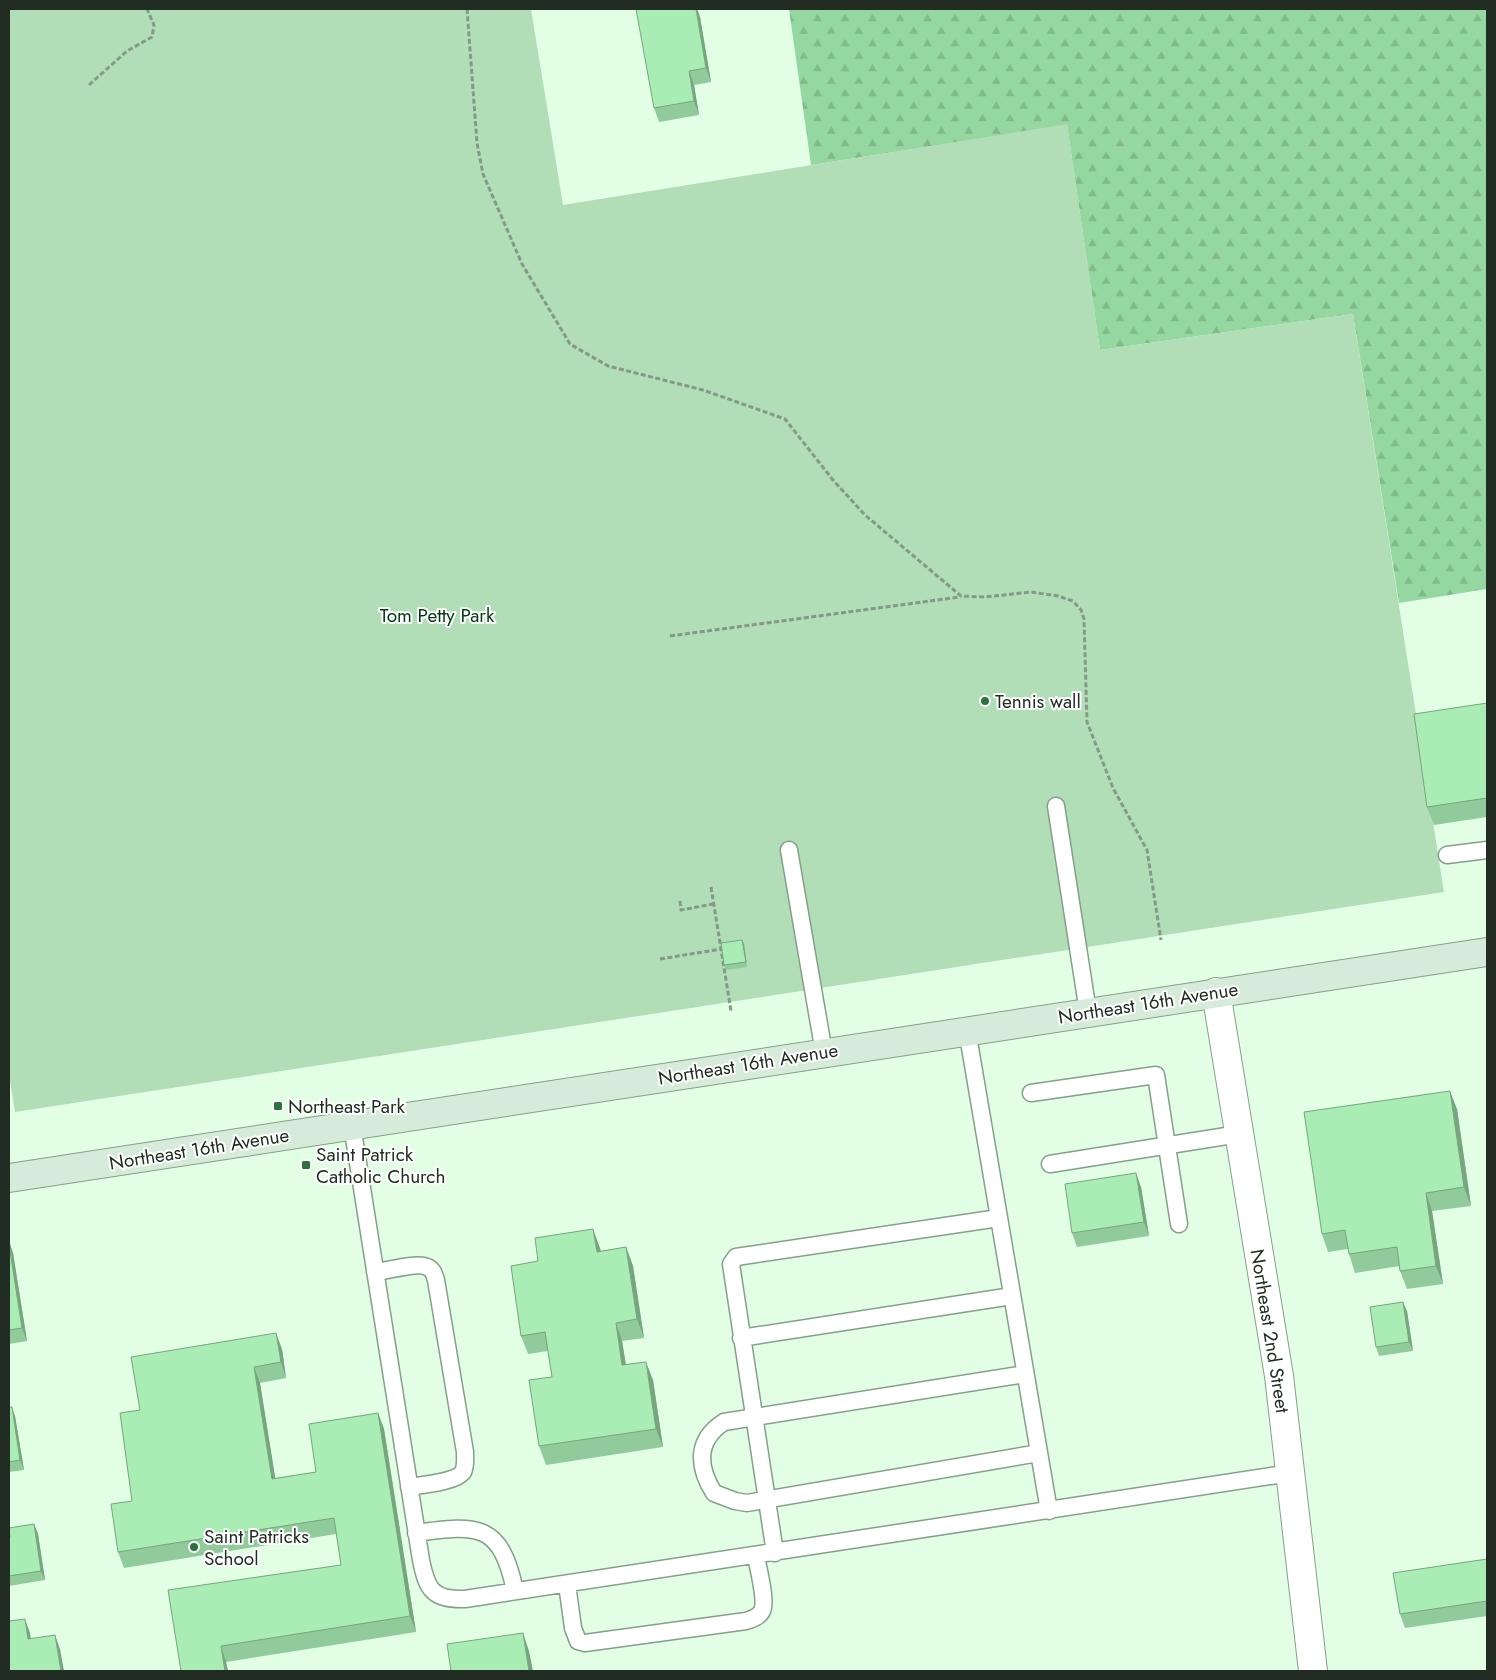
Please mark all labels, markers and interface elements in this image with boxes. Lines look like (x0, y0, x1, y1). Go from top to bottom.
park label: Tom Petty Park (380, 602, 495, 629)
place label: Tennis wall (995, 688, 1081, 715)
marker: Tennis wall (979, 695, 991, 707)
street label: Northeast 16th Avenue (1056, 975, 1240, 1031)
street label: Northeast 16th Avenue (656, 1036, 840, 1092)
place label: Northeast Park (288, 1093, 405, 1120)
marker: Northeast Park (272, 1100, 284, 1112)
street label: Northeast 16th Avenue (107, 1121, 291, 1177)
place label: Saint Patrick Catholic Church (316, 1141, 445, 1190)
marker: Saint Patrick Catholic Church (300, 1159, 312, 1171)
street label: Northeast 2nd Street (1244, 1247, 1296, 1415)
place label: Saint Patricks School (204, 1523, 309, 1572)
marker: Saint Patricks School (188, 1541, 200, 1553)

